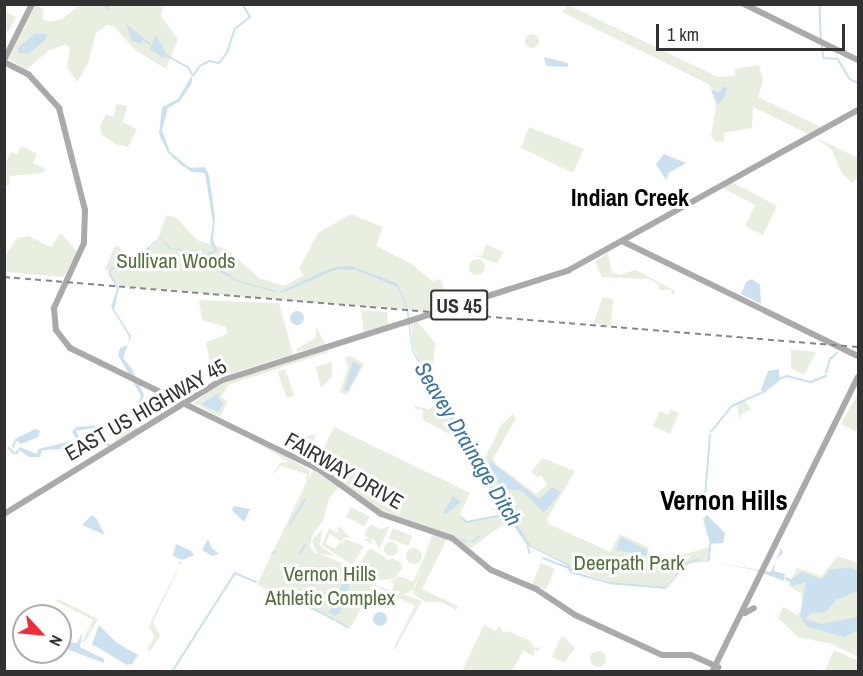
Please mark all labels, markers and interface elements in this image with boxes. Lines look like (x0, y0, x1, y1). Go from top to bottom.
scale bar (659, 12, 848, 50)
text: 1 km (667, 22, 699, 47)
district label: Indian Creek (571, 184, 689, 212)
park label: Sullivan Woods (116, 248, 236, 274)
road number: US 45 (429, 288, 489, 322)
street label: EAST US HIGHWAY 45 (61, 353, 231, 467)
water label: Seavey Drainage Ditch (409, 357, 527, 531)
street label: FAIRWAY DRIVE (280, 427, 408, 515)
district label: Vernon Hills (660, 485, 788, 517)
park label: Deerpath Park (573, 550, 685, 576)
park label: Vernon Hills Athletic Complex (265, 561, 395, 611)
north arrow (12, 604, 72, 664)
text: N (44, 632, 68, 650)

